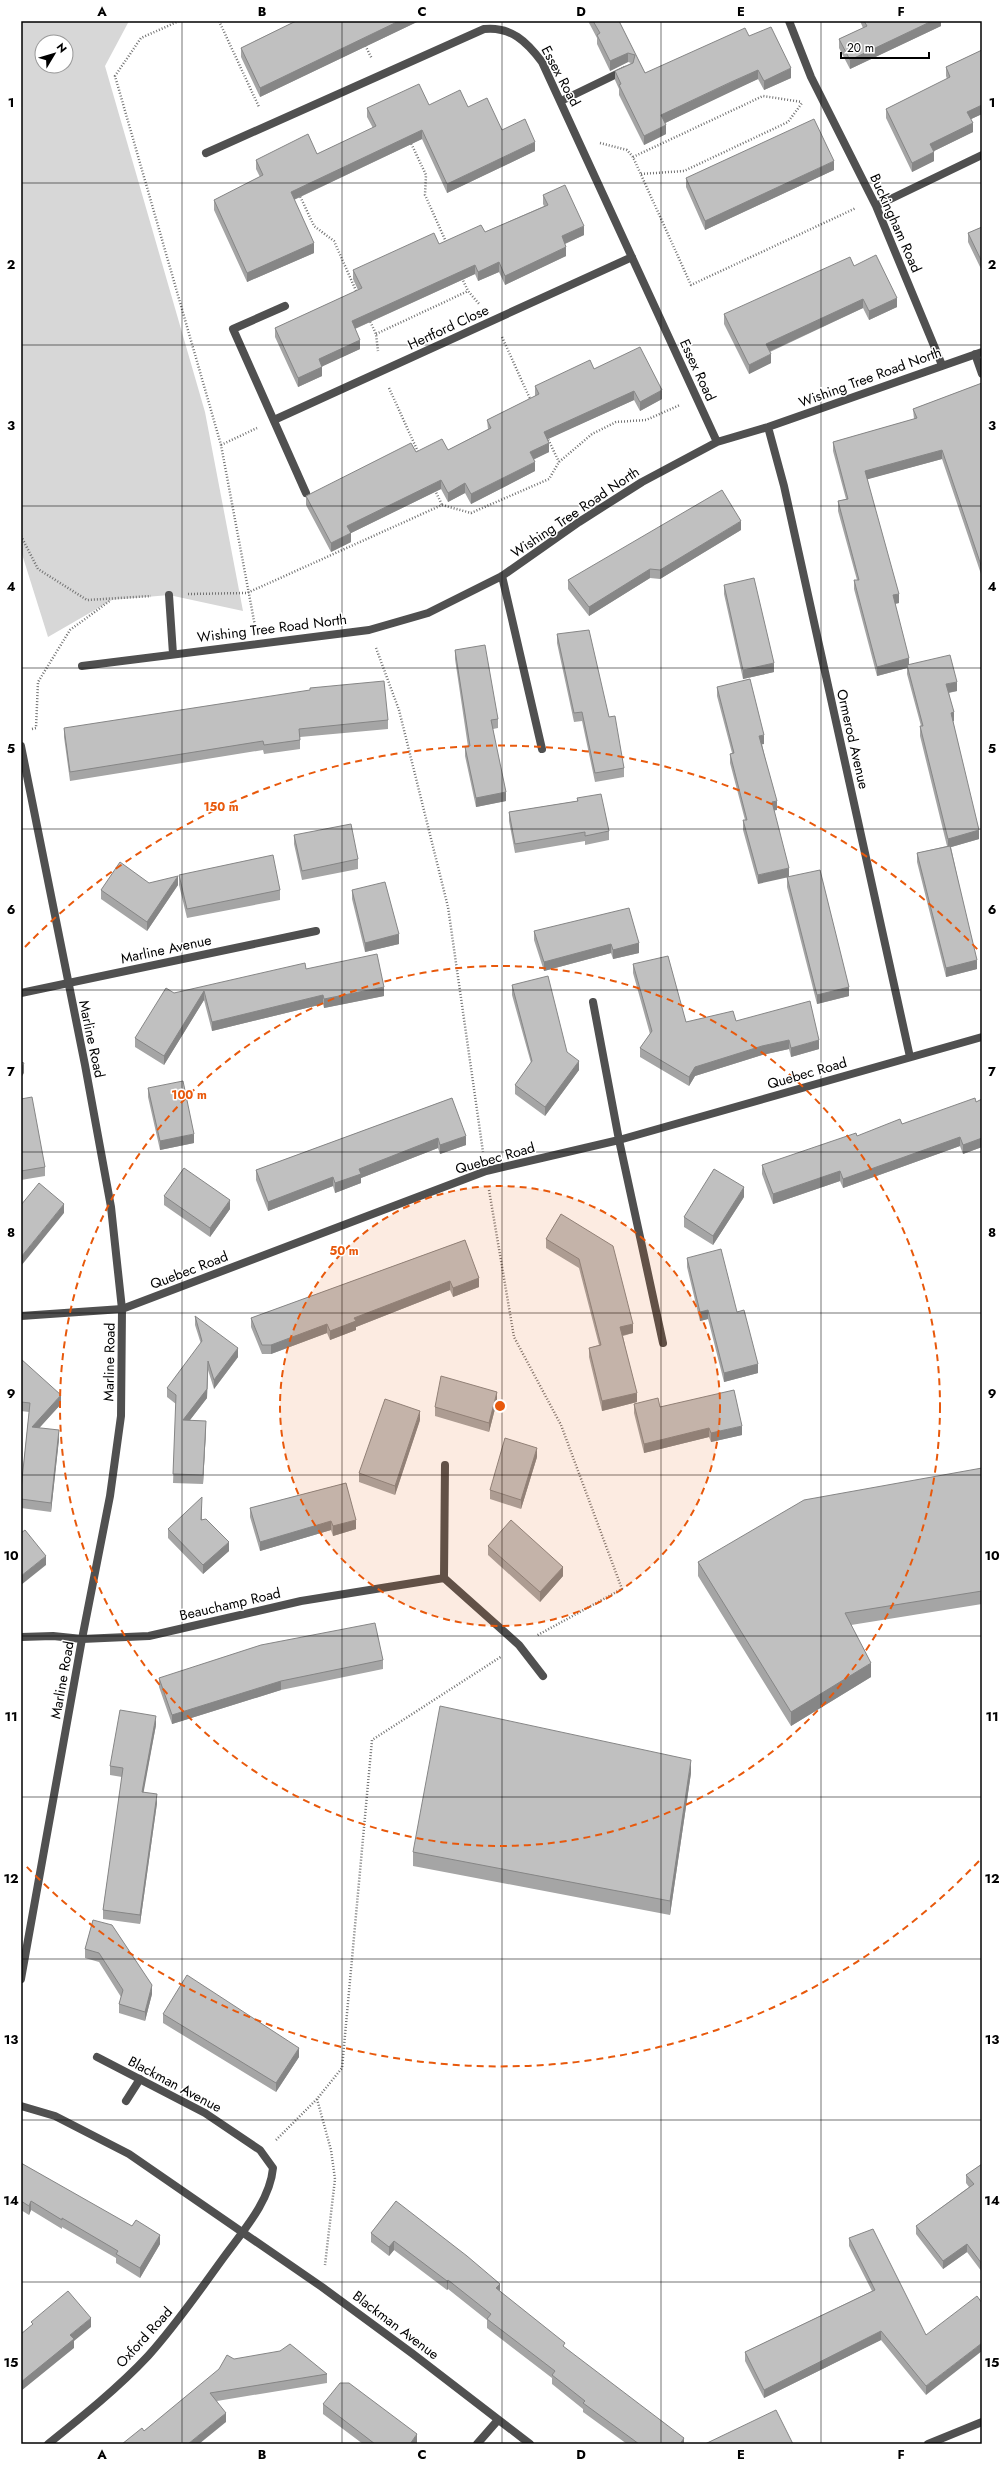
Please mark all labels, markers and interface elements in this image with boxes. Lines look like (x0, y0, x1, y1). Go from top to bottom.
text: A (96, 2, 107, 21)
text: B (258, 2, 267, 21)
text: C (417, 2, 427, 21)
text: D (576, 2, 586, 21)
text: E (737, 2, 745, 21)
text: F (897, 2, 905, 21)
north arrow (34, 34, 74, 74)
scale bar (841, 34, 929, 60)
text: N (53, 39, 71, 56)
text: 20 m (847, 39, 874, 57)
street label: Essex Road (537, 42, 585, 110)
text: 1 (8, 93, 14, 112)
text: 1 (989, 93, 995, 112)
street label: Buckingham Road (865, 170, 927, 276)
text: 2 (7, 255, 15, 274)
text: 2 (988, 255, 996, 274)
street label: Hertford Close (404, 299, 492, 355)
street label: Essex Road (675, 336, 721, 404)
street label: Wishing Tree Road North (796, 342, 944, 412)
text: 3 (7, 416, 15, 435)
text: 3 (988, 416, 996, 435)
street label: Wishing Tree Road North (507, 462, 643, 562)
text: 4 (6, 577, 16, 596)
text: 4 (987, 577, 997, 596)
street label: Wishing Tree Road North (196, 609, 348, 647)
street label: Ormerod Avenue (832, 687, 874, 791)
text: 5 (7, 739, 15, 758)
text: 5 (988, 739, 996, 758)
text: 150 m (203, 798, 239, 816)
text: 6 (7, 900, 16, 919)
text: 6 (988, 900, 997, 919)
street label: Marline Avenue (119, 930, 213, 968)
street label: Marline Road (74, 998, 110, 1080)
street label: Quebec Road (765, 1052, 849, 1094)
text: 7 (7, 1062, 15, 1081)
text: 7 (988, 1062, 996, 1081)
text: 100 m (171, 1086, 207, 1104)
street label: Quebec Road (453, 1137, 537, 1179)
text: 8 (7, 1223, 15, 1242)
text: 8 (988, 1223, 996, 1242)
text: 50 m (329, 1242, 359, 1260)
street label: Quebec Road (147, 1246, 231, 1294)
street label: Marline Road (98, 1322, 120, 1402)
text: 9 (7, 1384, 16, 1403)
text: 9 (988, 1384, 997, 1403)
centre of rings (493, 1399, 507, 1413)
text: 10 (3, 1546, 19, 1565)
text: 10 (984, 1546, 1000, 1565)
street label: Beauchamp Road (177, 1583, 283, 1625)
street label: Marline Road (45, 1640, 79, 1720)
text: 11 (4, 1707, 18, 1726)
text: 11 (985, 1707, 999, 1726)
text: 12 (3, 1869, 19, 1888)
text: 12 (984, 1869, 1000, 1888)
text: 13 (4, 2030, 18, 2049)
text: 13 (985, 2030, 999, 2049)
street label: Blackman Avenue (125, 2051, 225, 2117)
text: 14 (3, 2191, 19, 2210)
text: 14 (984, 2191, 1000, 2210)
street label: Blackman Avenue (349, 2286, 443, 2364)
street label: Oxford Road (111, 2302, 177, 2372)
text: 15 (3, 2353, 19, 2372)
text: 15 (984, 2353, 1000, 2372)
text: A (96, 2445, 107, 2464)
text: B (258, 2445, 267, 2464)
text: C (417, 2445, 427, 2464)
text: D (576, 2445, 586, 2464)
text: E (737, 2445, 745, 2464)
text: F (897, 2445, 905, 2464)

